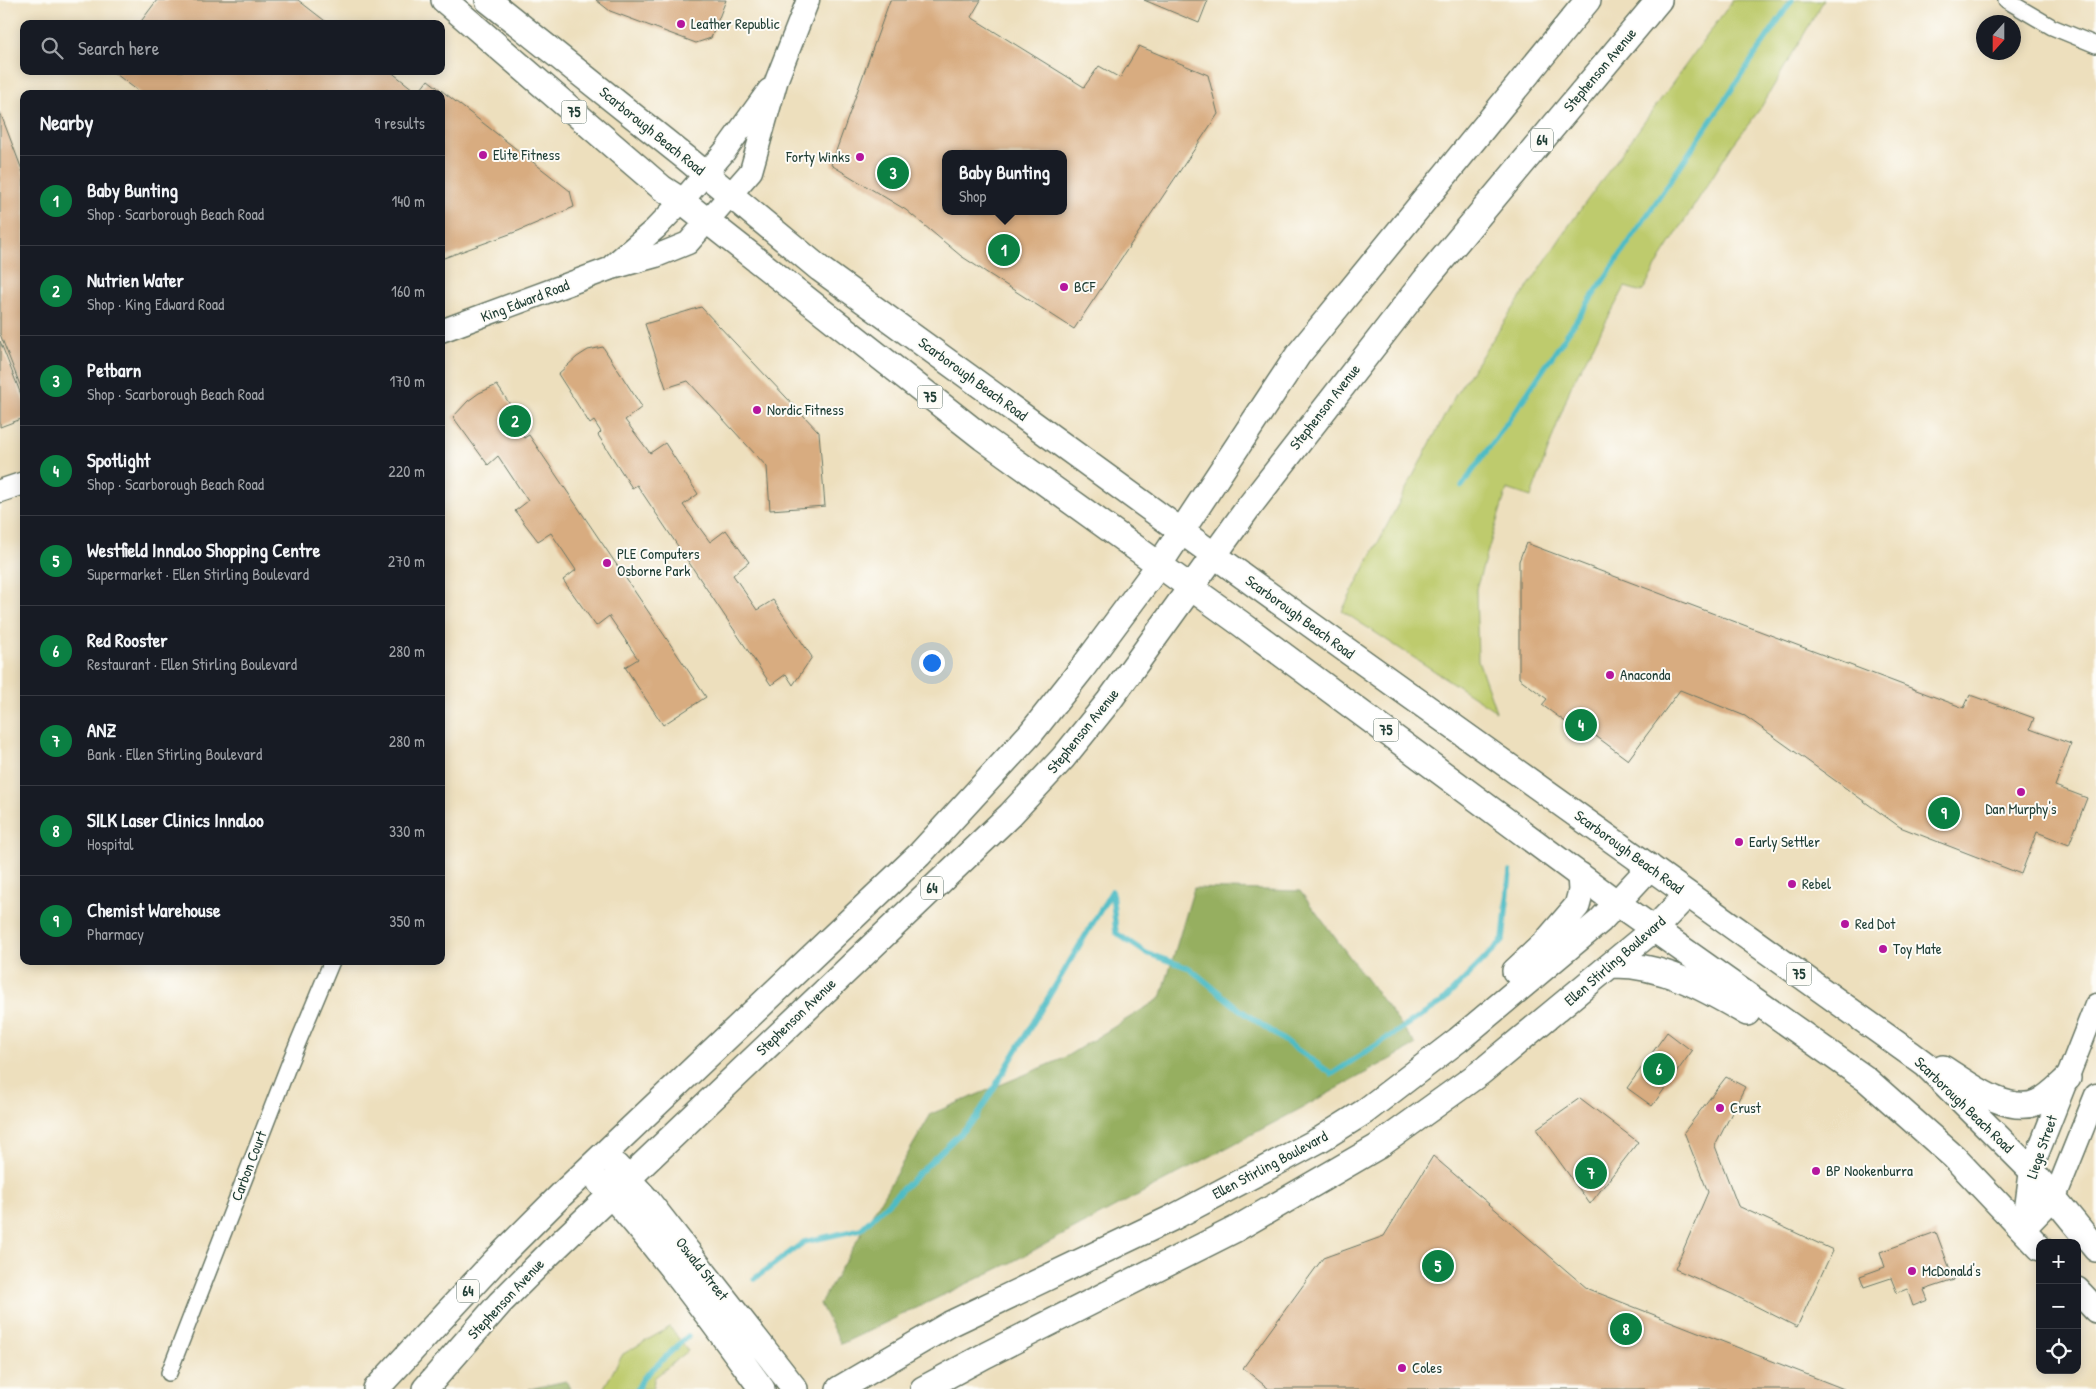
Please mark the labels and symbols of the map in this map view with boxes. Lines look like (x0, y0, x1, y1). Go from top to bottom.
place label: Leather Republic (691, 13, 780, 34)
north arrow (1976, 15, 2021, 60)
marker: Leather Republic (675, 18, 687, 30)
street label: Stephenson Avenue (1558, 23, 1641, 116)
street label: Scarborough Beach Road (595, 81, 710, 180)
road number: 75 (562, 100, 586, 124)
road number: 64 (1531, 128, 1553, 152)
place label: Elite Fitness (493, 144, 560, 165)
place label: Forty Winks (785, 146, 850, 167)
marker: Elite Fitness (477, 149, 489, 161)
marker: Forty Winks (854, 151, 866, 163)
pin: 3 (877, 154, 909, 192)
pin: 1 (988, 231, 1020, 269)
street label: King Edward Road (478, 274, 572, 327)
place label: BCF (1074, 276, 1096, 297)
marker: BCF (1058, 281, 1070, 293)
street label: Scarborough Beach Road (914, 332, 1032, 426)
street label: Stephenson Avenue (1284, 359, 1365, 454)
road number: 75 (918, 386, 942, 408)
place label: Nordic Fitness (767, 399, 844, 420)
pin: 2 (499, 402, 531, 440)
marker: Nordic Fitness (751, 404, 763, 416)
place label: PLE Computers Osborne Park (617, 543, 700, 581)
marker: PLE Computers Osborne Park (601, 557, 613, 569)
street label: Scarborough Beach Road (1241, 570, 1359, 664)
your location (919, 650, 945, 676)
place label: Anaconda (1620, 664, 1670, 685)
marker: Anaconda (1604, 669, 1616, 681)
street label: Stephenson Avenue (1042, 684, 1123, 778)
pin: 4 (1565, 706, 1597, 744)
road number: 75 (1374, 718, 1398, 742)
marker: Dan Murphy's (2015, 786, 2027, 798)
pin: 9 (1928, 794, 1960, 832)
place label: Dan Murphy's (1985, 798, 2057, 819)
street label: Scarborough Beach Road (1570, 805, 1688, 899)
place label: Early Settler (1749, 831, 1820, 852)
marker: Early Settler (1733, 836, 1745, 848)
place label: Rebel (1802, 873, 1831, 894)
road number: 64 (921, 876, 943, 900)
marker: Rebel (1786, 878, 1798, 890)
street label: Ellen Stirling Boulevard (1560, 911, 1670, 1010)
place label: Red Dot (1855, 913, 1896, 934)
marker: Red Dot (1839, 918, 1851, 930)
place label: Toy Mate (1893, 938, 1942, 959)
marker: Toy Mate (1877, 943, 1889, 955)
road number: 75 (1786, 962, 1812, 986)
street label: Stephenson Avenue (751, 973, 840, 1060)
pin: 6 (1643, 1050, 1675, 1088)
street label: Scarborough Beach Road (1910, 1052, 2019, 1158)
place label: Crust (1730, 1097, 1762, 1118)
marker: Crust (1714, 1102, 1726, 1114)
street label: Liege Street (2021, 1111, 2062, 1181)
street label: Ellen Stirling Boulevard (1208, 1125, 1331, 1204)
street label: Carbon Court (226, 1127, 272, 1204)
pin: 7 (1575, 1154, 1607, 1192)
place label: BP Nookenburra (1826, 1160, 1913, 1181)
marker: BP Nookenburra (1810, 1165, 1822, 1177)
street label: Oswald Street (671, 1233, 734, 1305)
pin: 5 (1422, 1247, 1454, 1285)
street label: Stephenson Avenue (463, 1254, 549, 1344)
place label: McDonald's (1922, 1260, 1981, 1281)
marker: McDonald's (1906, 1265, 1918, 1277)
road number: 64 (457, 1280, 479, 1302)
pin: 8 (1610, 1310, 1642, 1348)
place label: Coles (1412, 1357, 1442, 1378)
marker: Coles (1396, 1362, 1408, 1374)

